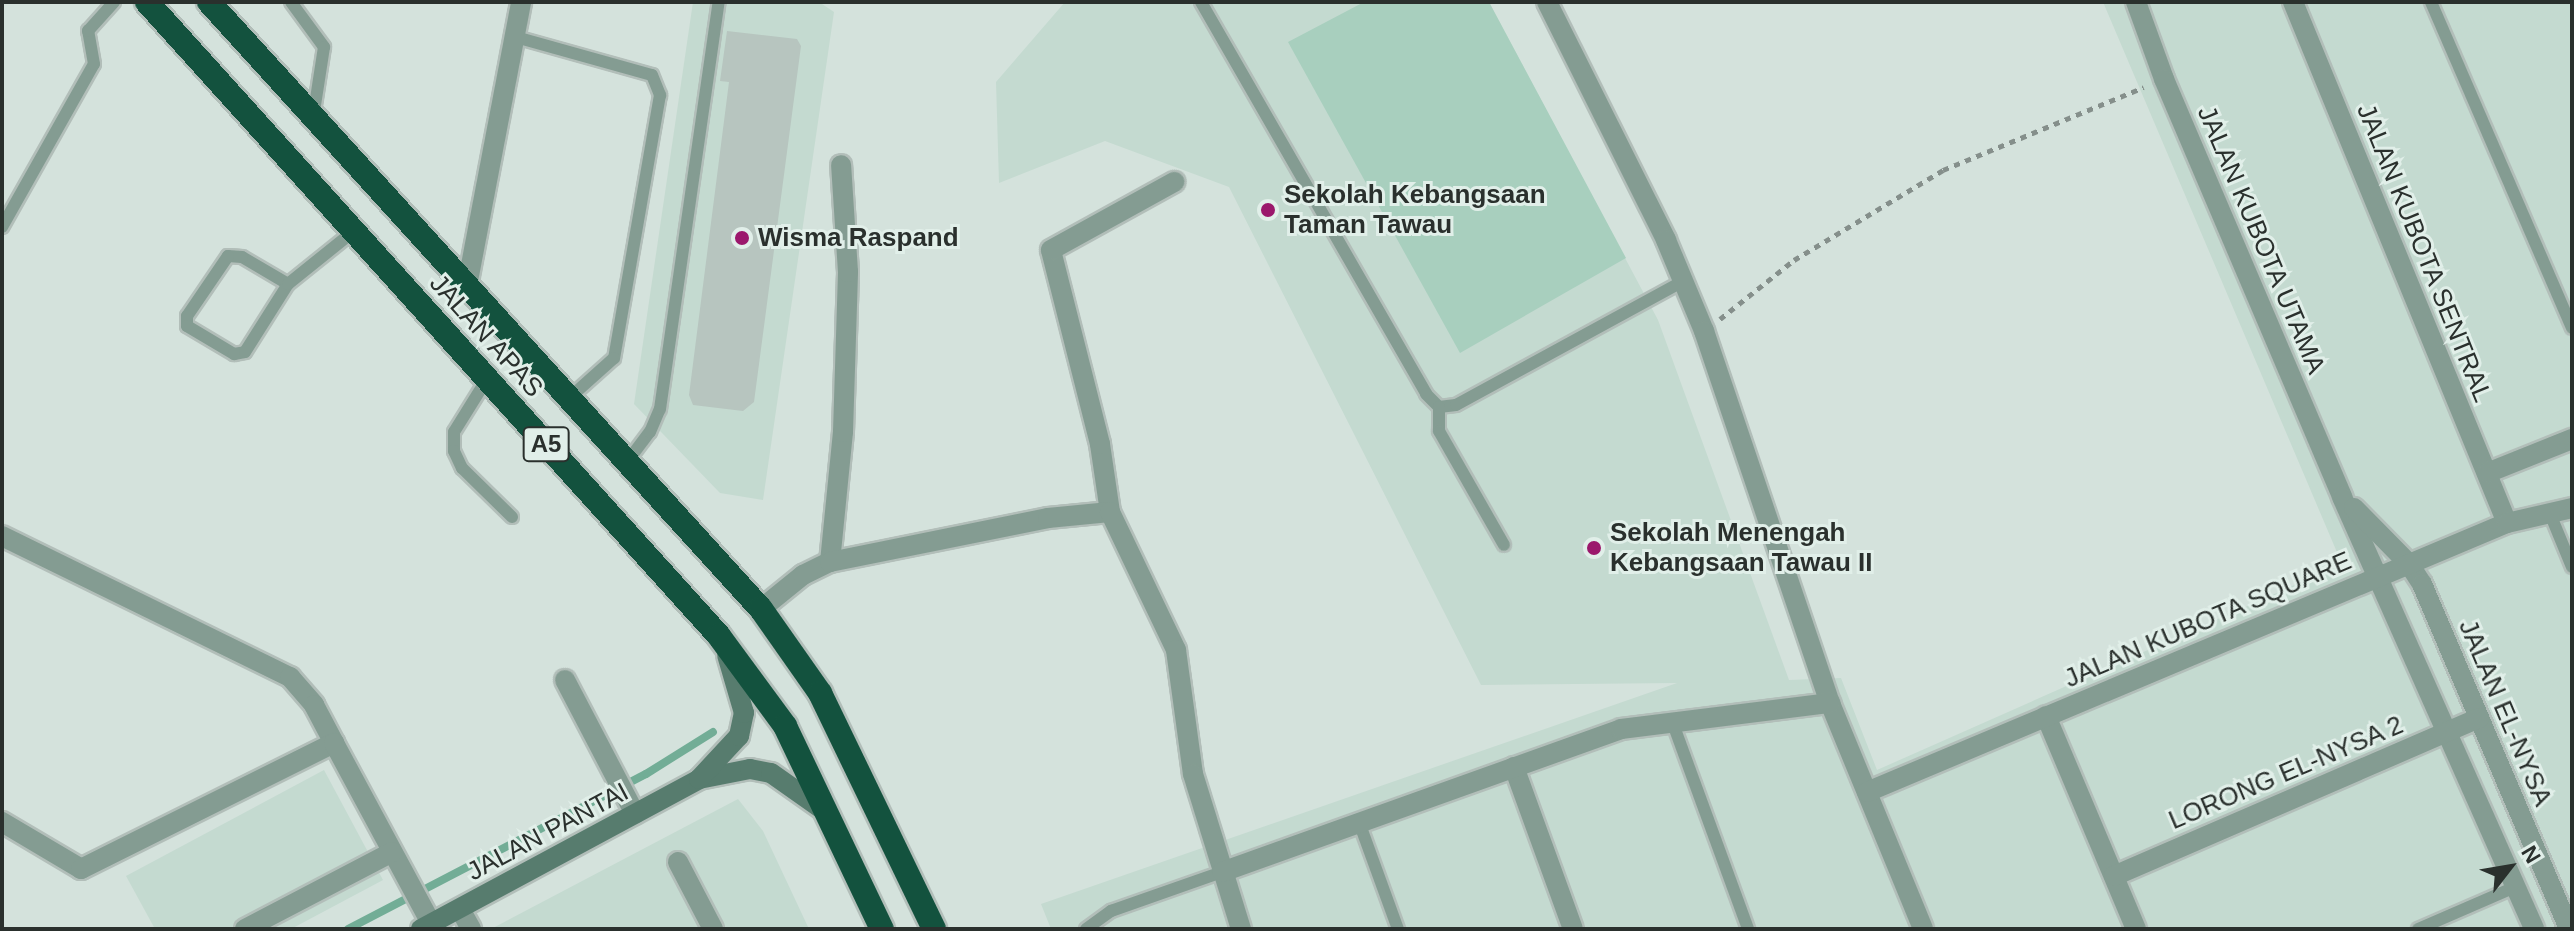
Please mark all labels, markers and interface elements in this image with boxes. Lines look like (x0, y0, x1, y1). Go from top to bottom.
street label: JALAN KUBOTA SENTRAL (2350, 99, 2498, 407)
street label: JALAN KUBOTA UTAMA (2190, 101, 2332, 379)
place label: Sekolah Kebangsaan Taman Tawau (1284, 179, 1546, 240)
marker: Sekolah Kebangsaan Taman Tawau (1259, 201, 1277, 219)
place label: Wisma Raspand (758, 222, 959, 254)
marker: Wisma Raspand (733, 229, 751, 247)
street label: JALAN APAS (422, 268, 550, 404)
road number: A5 (522, 424, 570, 464)
place label: Sekolah Menengah Kebangsaan Tawau II (1610, 517, 1872, 578)
marker: Sekolah Menengah Kebangsaan Tawau II (1585, 539, 1603, 557)
street label: JALAN KUBOTA SQUARE (2059, 545, 2357, 695)
street label: JALAN EL-NYSA (2452, 615, 2558, 811)
street label: LORONG EL-NYSA 2 (2164, 709, 2408, 837)
street label: JALAN PANTAI (462, 776, 634, 888)
north arrow (2470, 827, 2550, 907)
text: N (2516, 841, 2546, 868)

